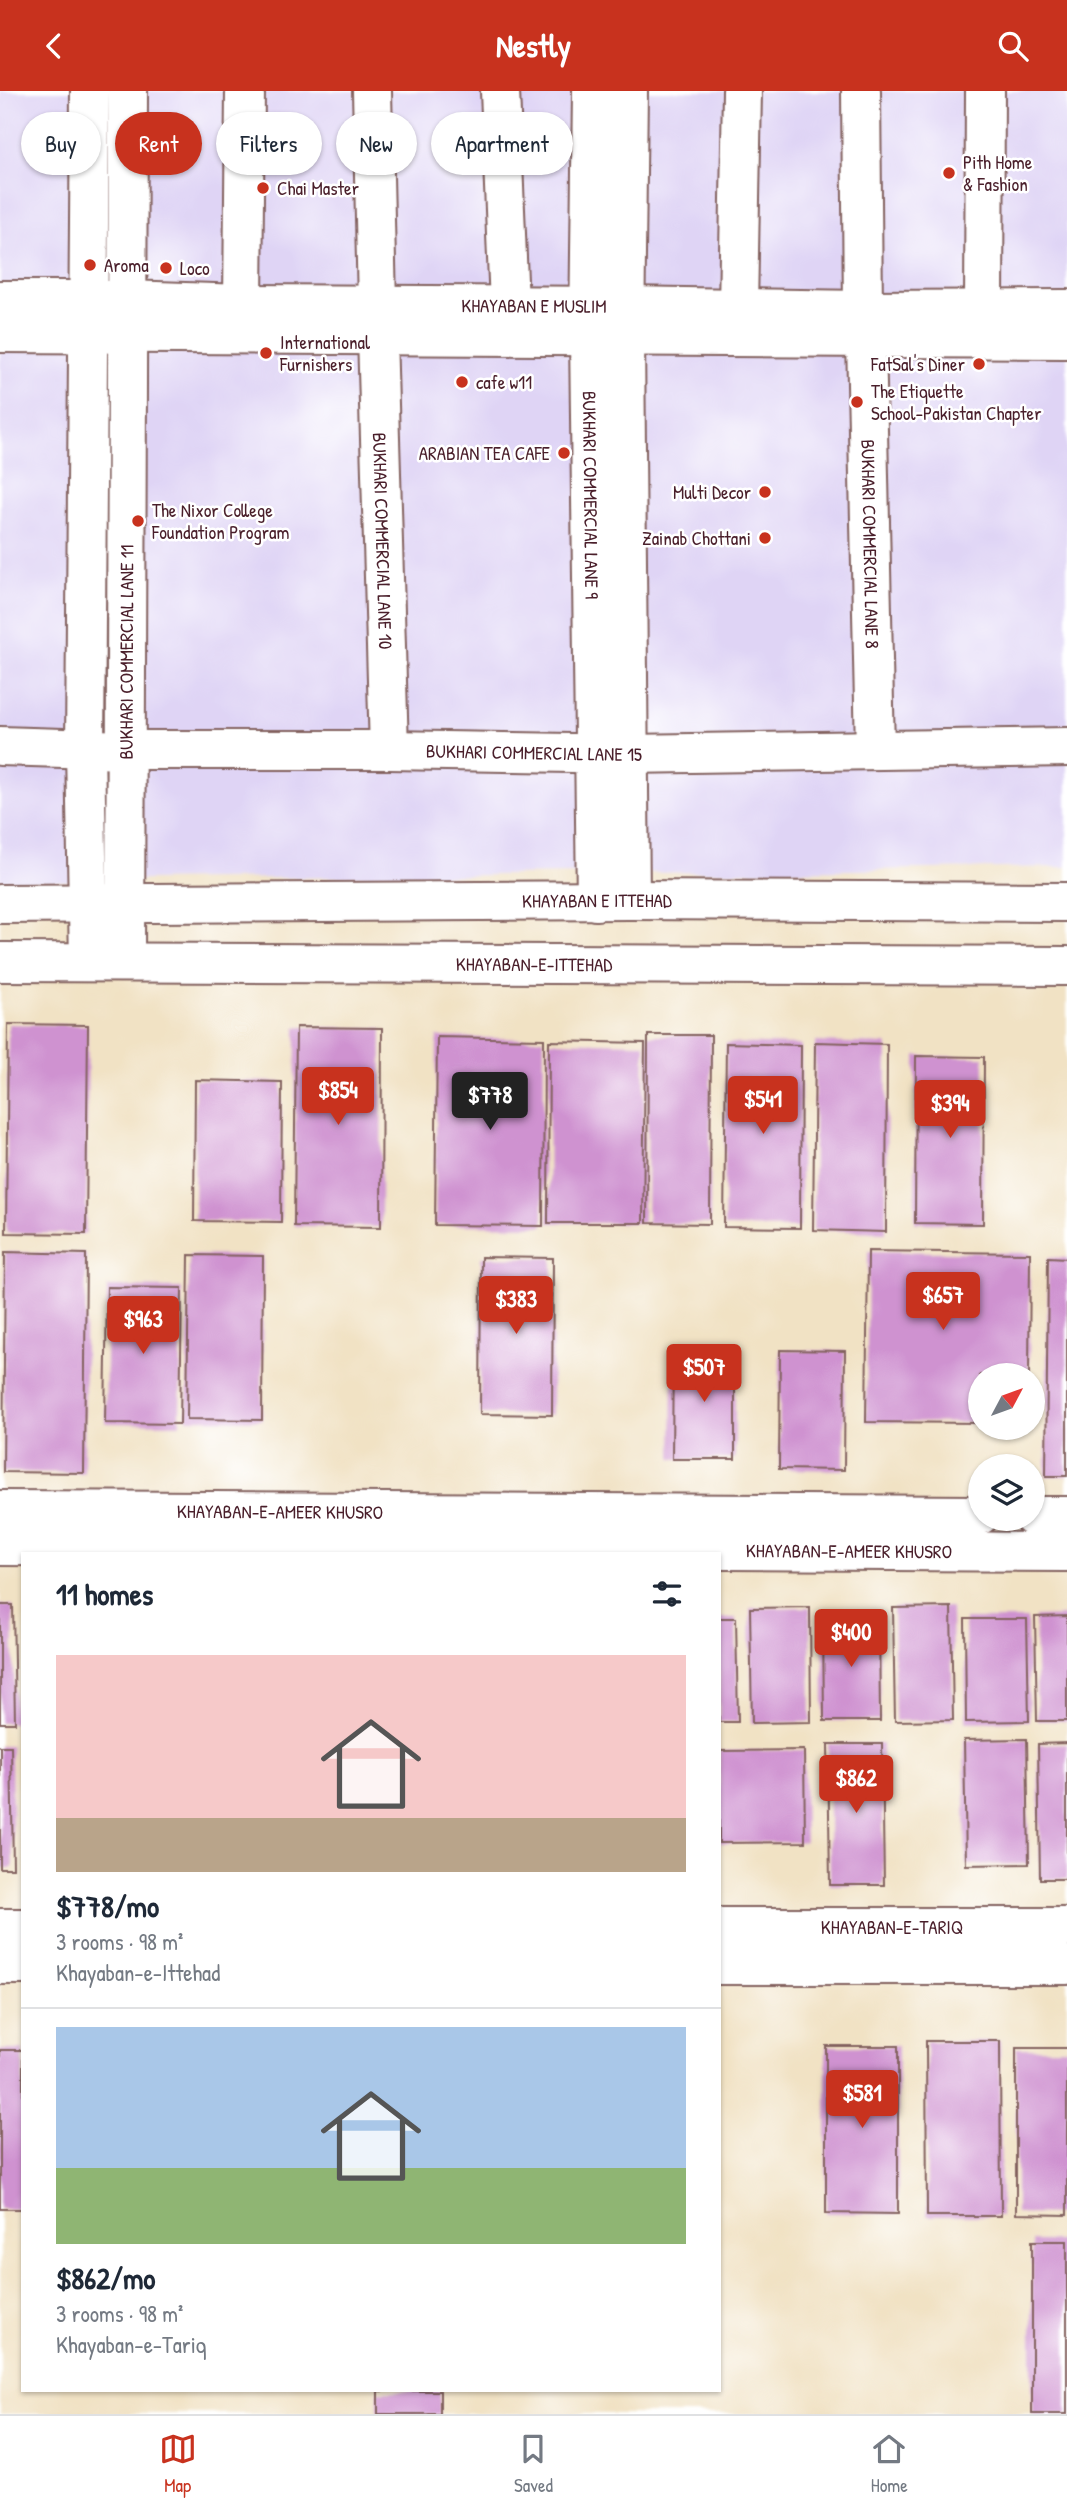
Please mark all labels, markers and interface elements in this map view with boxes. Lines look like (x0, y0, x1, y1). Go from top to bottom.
text: Nestly (496, 24, 571, 67)
icon: back (35, 27, 73, 65)
icon: search (994, 27, 1032, 65)
chip: Buy (21, 112, 101, 175)
chip: Rent (115, 112, 202, 175)
chip: Filters (216, 112, 322, 175)
chip: New (336, 112, 417, 175)
chip: Apartment (431, 112, 573, 175)
place label: Pith Home & Fashion (963, 149, 1033, 197)
marker: Pith Home & Fashion (941, 165, 957, 181)
place label: Chai Master (277, 175, 360, 201)
marker: Chai Master (255, 180, 271, 196)
place label: Aroma (104, 252, 149, 278)
place label: Loco (180, 255, 210, 281)
marker: Aroma (82, 257, 98, 273)
marker: Loco (158, 260, 174, 276)
street label: KHAYABAN E MUSLIM (461, 292, 607, 319)
place label: International Furnishers (279, 329, 371, 377)
marker: International Furnishers (258, 345, 274, 361)
place label: FatSal's Diner (870, 351, 966, 377)
marker: FatSal's Diner (971, 356, 987, 372)
place label: cafe w11 (476, 369, 532, 395)
marker: cafe w11 (454, 374, 470, 390)
place label: The Etiquette School-Pakistan Chapter (871, 378, 1042, 426)
street label: BUKHARI COMMERCIAL LANE 9 (577, 391, 605, 599)
marker: The Etiquette School-Pakistan Chapter (849, 394, 865, 410)
street label: BUKHARI COMMERCIAL LANE 10 (367, 432, 399, 650)
street label: BUKHARI COMMERCIAL LANE 8 (855, 439, 886, 649)
place label: ARABIAN TEA CAFE (419, 440, 551, 466)
marker: ARABIAN TEA CAFE (556, 445, 572, 461)
place label: Multi Decor (673, 479, 752, 505)
marker: Multi Decor (757, 484, 773, 500)
place label: The Nixor College Foundation Program (151, 497, 290, 545)
marker: The Nixor College Foundation Program (130, 513, 146, 529)
place label: Zainab Chottani (642, 525, 751, 551)
marker: Zainab Chottani (757, 530, 773, 546)
street label: BUKHARI COMMERCIAL LANE 11 (113, 544, 139, 760)
street label: BUKHARI COMMERCIAL LANE 15 (426, 738, 642, 767)
street label: KHAYABAN E ITTEHAD (522, 887, 672, 914)
street label: KHAYABAN-E-ITTEHAD (456, 951, 612, 977)
pin: $854 (297, 1067, 379, 1127)
pin: $778 (449, 1073, 531, 1132)
text: $854 (318, 1074, 358, 1105)
pin: $541 (722, 1077, 804, 1136)
text: $778 (468, 1079, 512, 1110)
pin: $394 (909, 1081, 991, 1140)
text: $541 (744, 1083, 782, 1114)
text: $394 (930, 1087, 970, 1118)
pin: $657 (902, 1273, 984, 1332)
pin: $383 (475, 1277, 557, 1336)
text: $657 (922, 1279, 964, 1310)
text: $383 (495, 1283, 537, 1314)
pin: $963 (102, 1297, 184, 1356)
text: $963 (123, 1303, 163, 1334)
pin: $507 (663, 1345, 745, 1404)
text: $507 (682, 1351, 726, 1382)
north arrow (968, 1363, 1045, 1440)
map controls (968, 1363, 1045, 1531)
button: layers (968, 1454, 1045, 1531)
street label: KHAYABAN-E-AMEER KHUSRO (177, 1498, 383, 1525)
street label: KHAYABAN-E-AMEER KHUSRO (746, 1537, 952, 1564)
text: 11 homes (56, 1574, 153, 1614)
icon: filters (648, 1575, 686, 1613)
pin: $400 (810, 1609, 892, 1669)
text: $400 (831, 1616, 871, 1647)
icon: home (308, 1701, 434, 1827)
pin: $862 (815, 1755, 897, 1815)
text: $862 (835, 1762, 877, 1793)
text: $778/mo (56, 1886, 159, 1926)
street label: KHAYABAN-E-TARIQ (821, 1914, 963, 1940)
text: 3 rooms · 98 m² (56, 1926, 183, 1957)
text: Khayaban-e-Ittehad (56, 1957, 220, 1988)
pin: $581 (821, 2071, 903, 2130)
icon: home (308, 2073, 434, 2199)
text: $581 (842, 2077, 882, 2108)
text: $862/mo (56, 2258, 155, 2298)
text: 3 rooms · 98 m² (56, 2298, 183, 2329)
text: Khayaban-e-Tariq (56, 2329, 207, 2360)
tab: Map (159, 2430, 197, 2498)
tab: Saved (514, 2430, 553, 2498)
tab: Home (870, 2430, 908, 2498)

